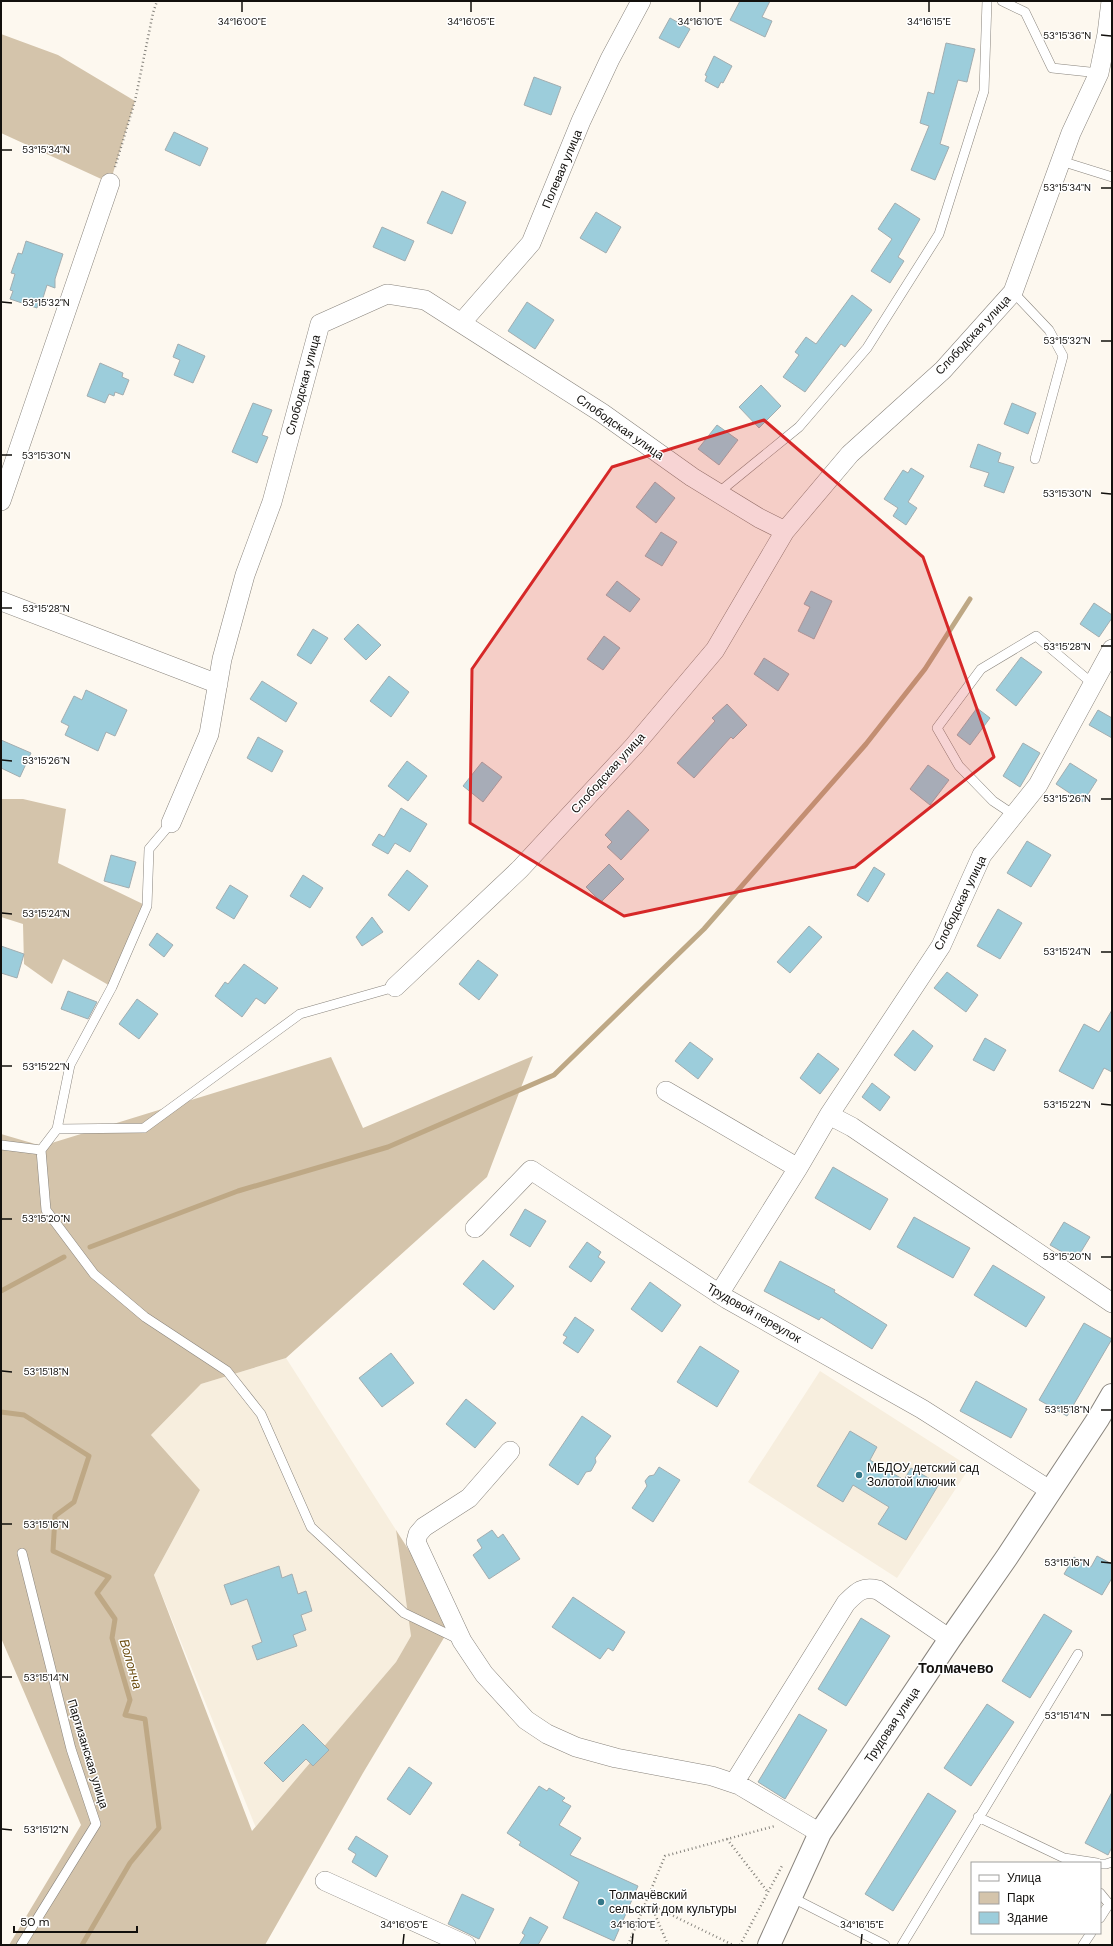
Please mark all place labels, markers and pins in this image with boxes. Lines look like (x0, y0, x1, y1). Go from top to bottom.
place label: МБДОУ детский сад Золотой ключик (867, 1460, 979, 1490)
marker: МБДОУ детский сад Золотой ключик (854, 1470, 864, 1480)
place label: Толмачёвский сельсктй дом культуры (609, 1887, 737, 1917)
marker: Толмачёвский сельсктй дом культуры (596, 1897, 606, 1907)

